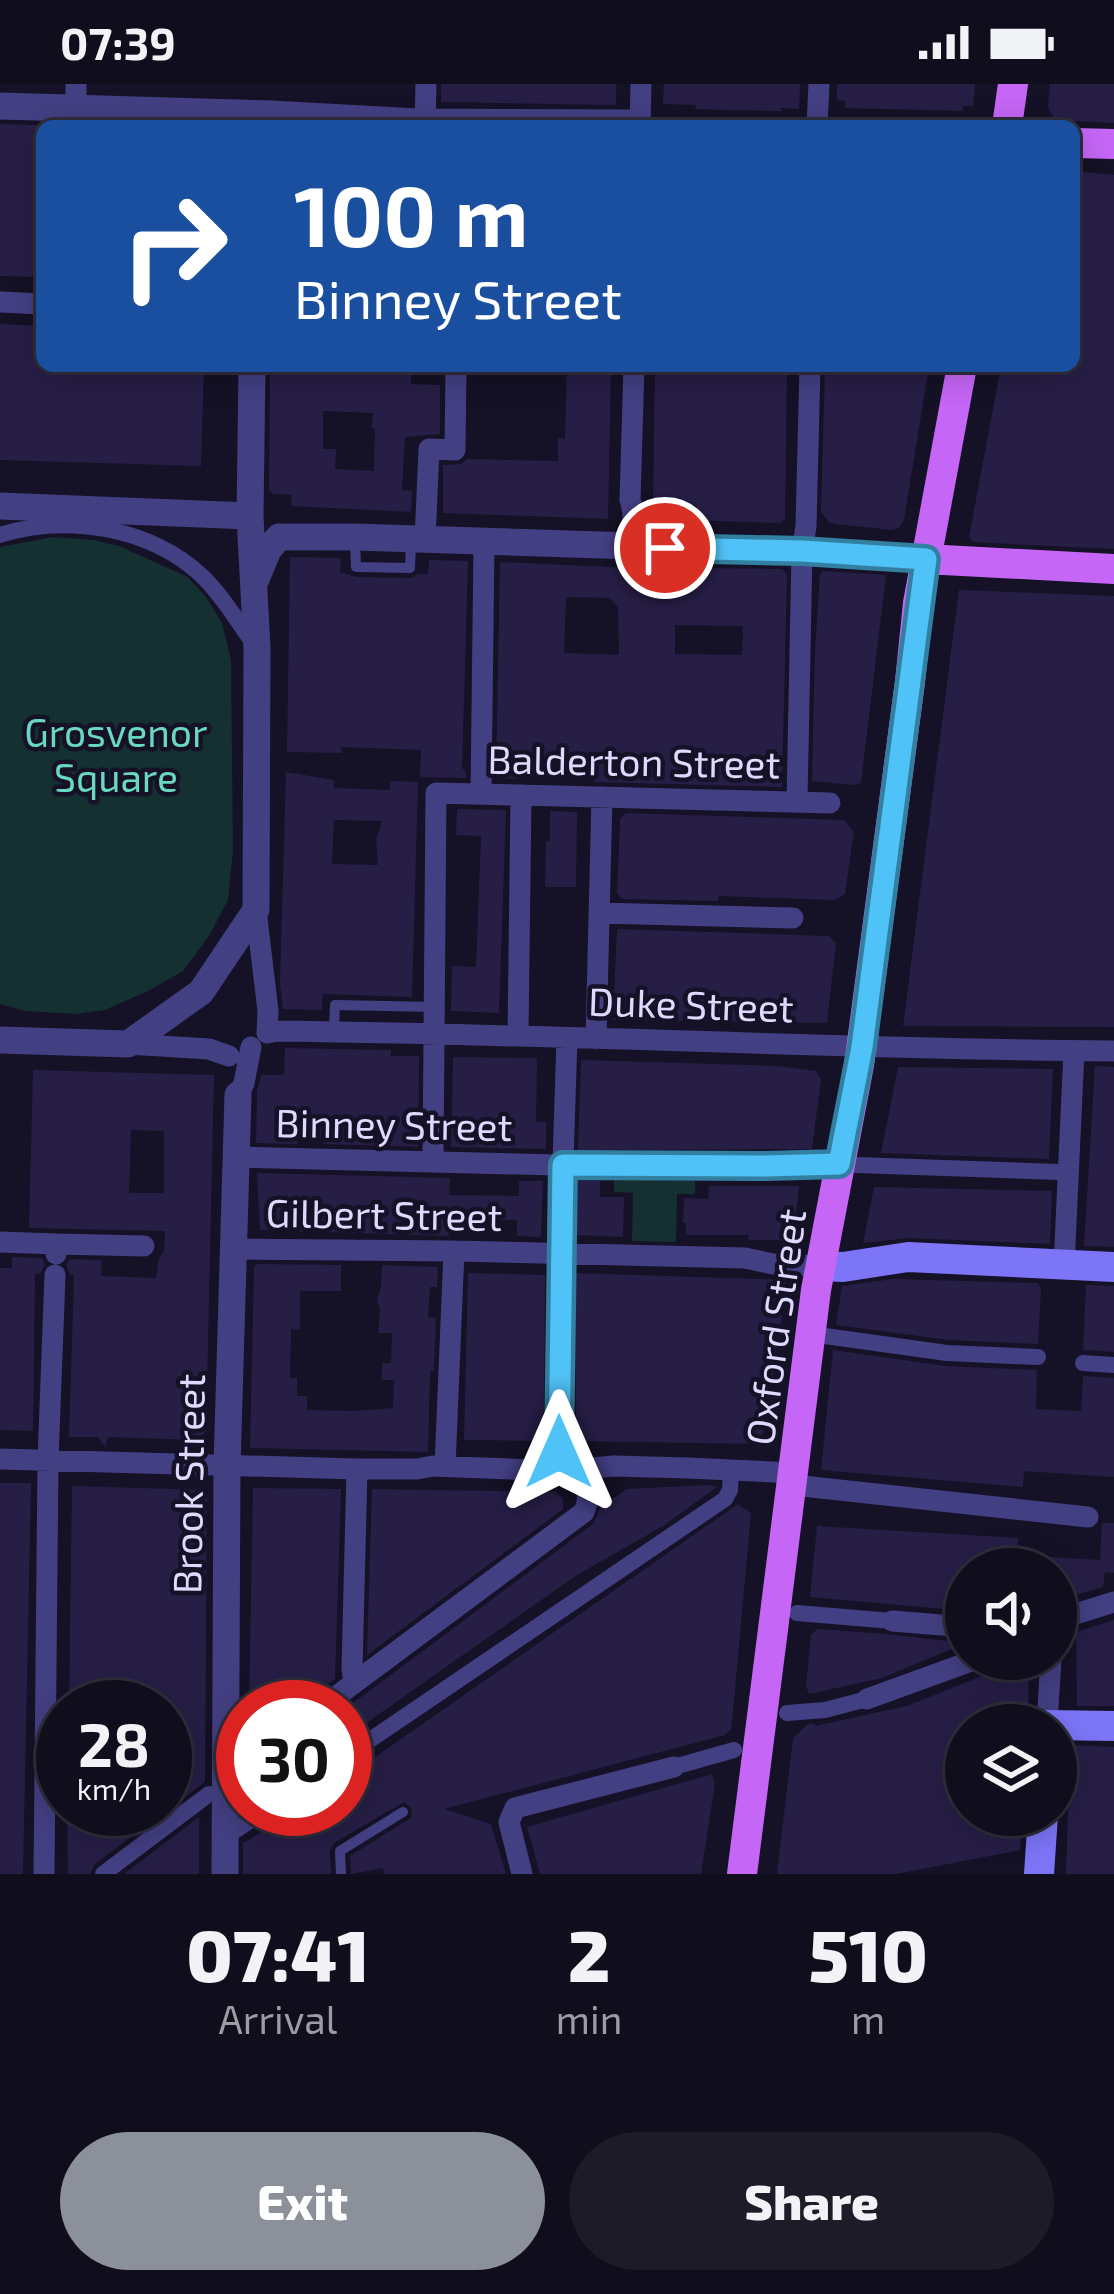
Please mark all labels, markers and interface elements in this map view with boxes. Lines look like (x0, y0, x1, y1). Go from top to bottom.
text: 07:39 (60, 15, 176, 69)
text: 100 m (294, 163, 528, 264)
icon: right (96, 168, 252, 324)
text: Binney Street (294, 265, 622, 330)
pin (614, 497, 716, 599)
icon: arrive (632, 515, 698, 581)
park label: Grosvenor Square (24, 708, 208, 800)
street label: Balderton Street (487, 734, 781, 787)
street label: Duke Street (588, 976, 795, 1031)
street label: Binney Street (275, 1098, 513, 1149)
street label: Gilbert Street (265, 1188, 503, 1239)
street label: Oxford Street (735, 1206, 814, 1448)
street label: Brook Street (162, 1374, 213, 1594)
position arrow (496, 1389, 622, 1515)
map controls (945, 1548, 1077, 1836)
button: sound (945, 1548, 1077, 1680)
speed limit sign: 30 (216, 1680, 372, 1836)
button: layers (945, 1704, 1077, 1836)
text: 28 (78, 1707, 150, 1779)
text: km/h (77, 1770, 151, 1806)
text: 07:41 (186, 1910, 370, 1996)
text: 2 (568, 1910, 610, 1996)
text: 510 (808, 1910, 928, 1996)
text: Arrival (219, 1995, 337, 2042)
text: min (556, 1995, 622, 2042)
text: m (851, 1995, 885, 2042)
button: Exit (60, 2132, 545, 2270)
button: Share (569, 2132, 1054, 2270)

